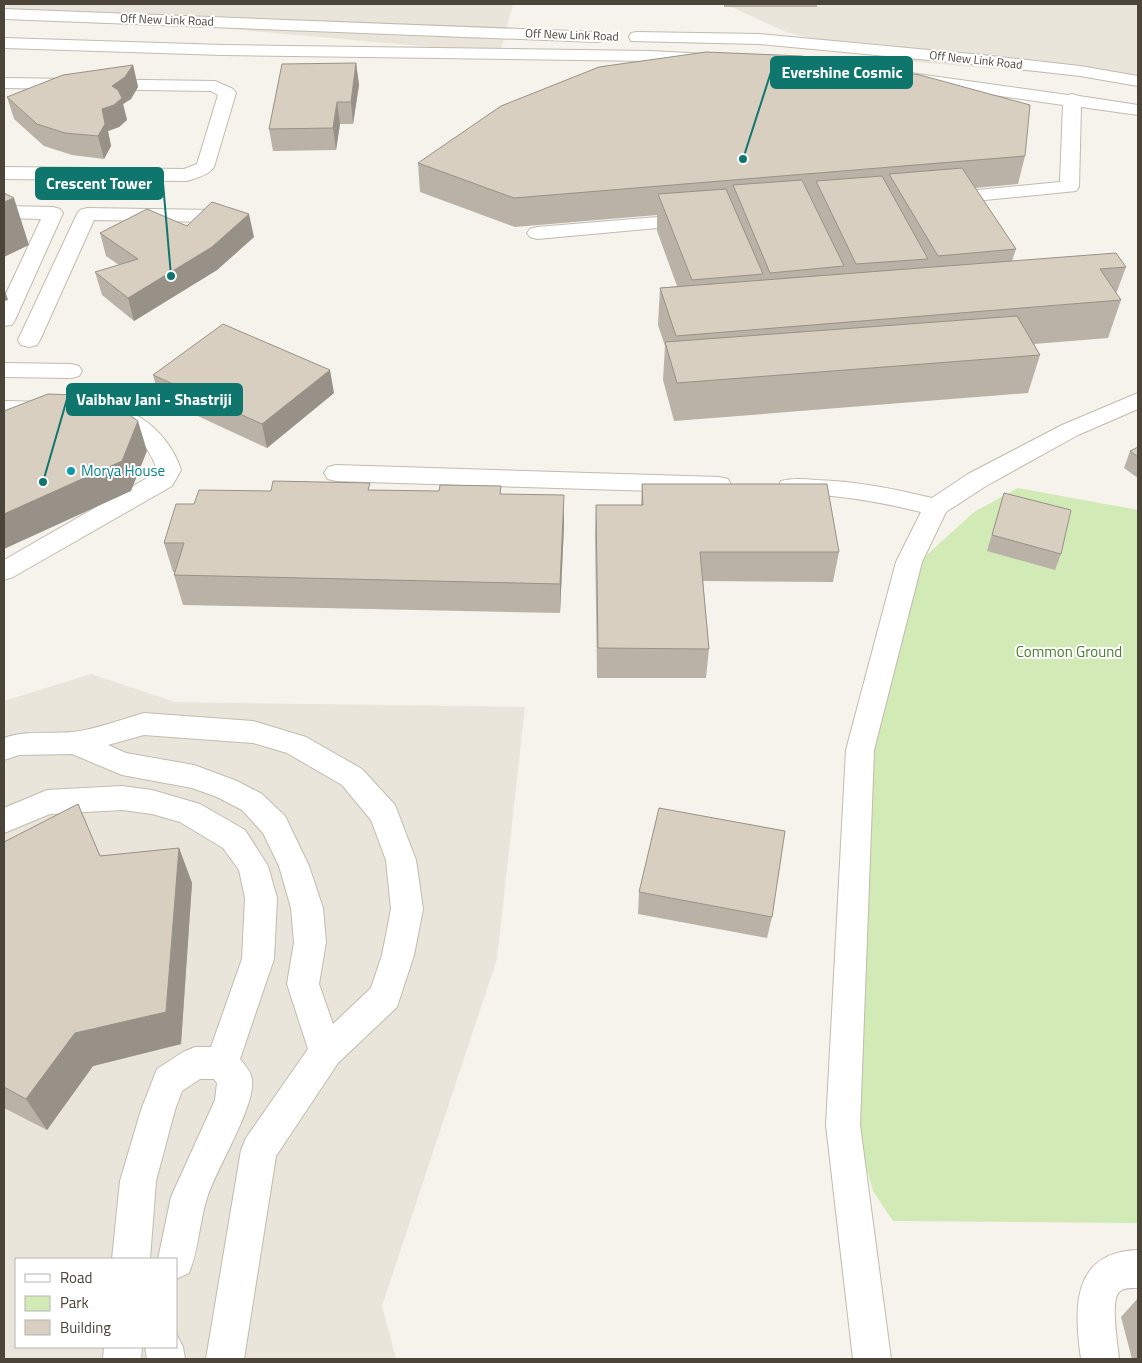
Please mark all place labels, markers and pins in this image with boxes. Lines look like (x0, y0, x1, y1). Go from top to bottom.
callout: Evershine Cosmic (771, 57, 912, 88)
callout: Crescent Tower (36, 168, 163, 199)
callout: Vaibhav Jani - Shastriji (67, 384, 242, 415)
place label: Morya House (81, 459, 165, 482)
marker: Morya House (65, 465, 77, 477)

